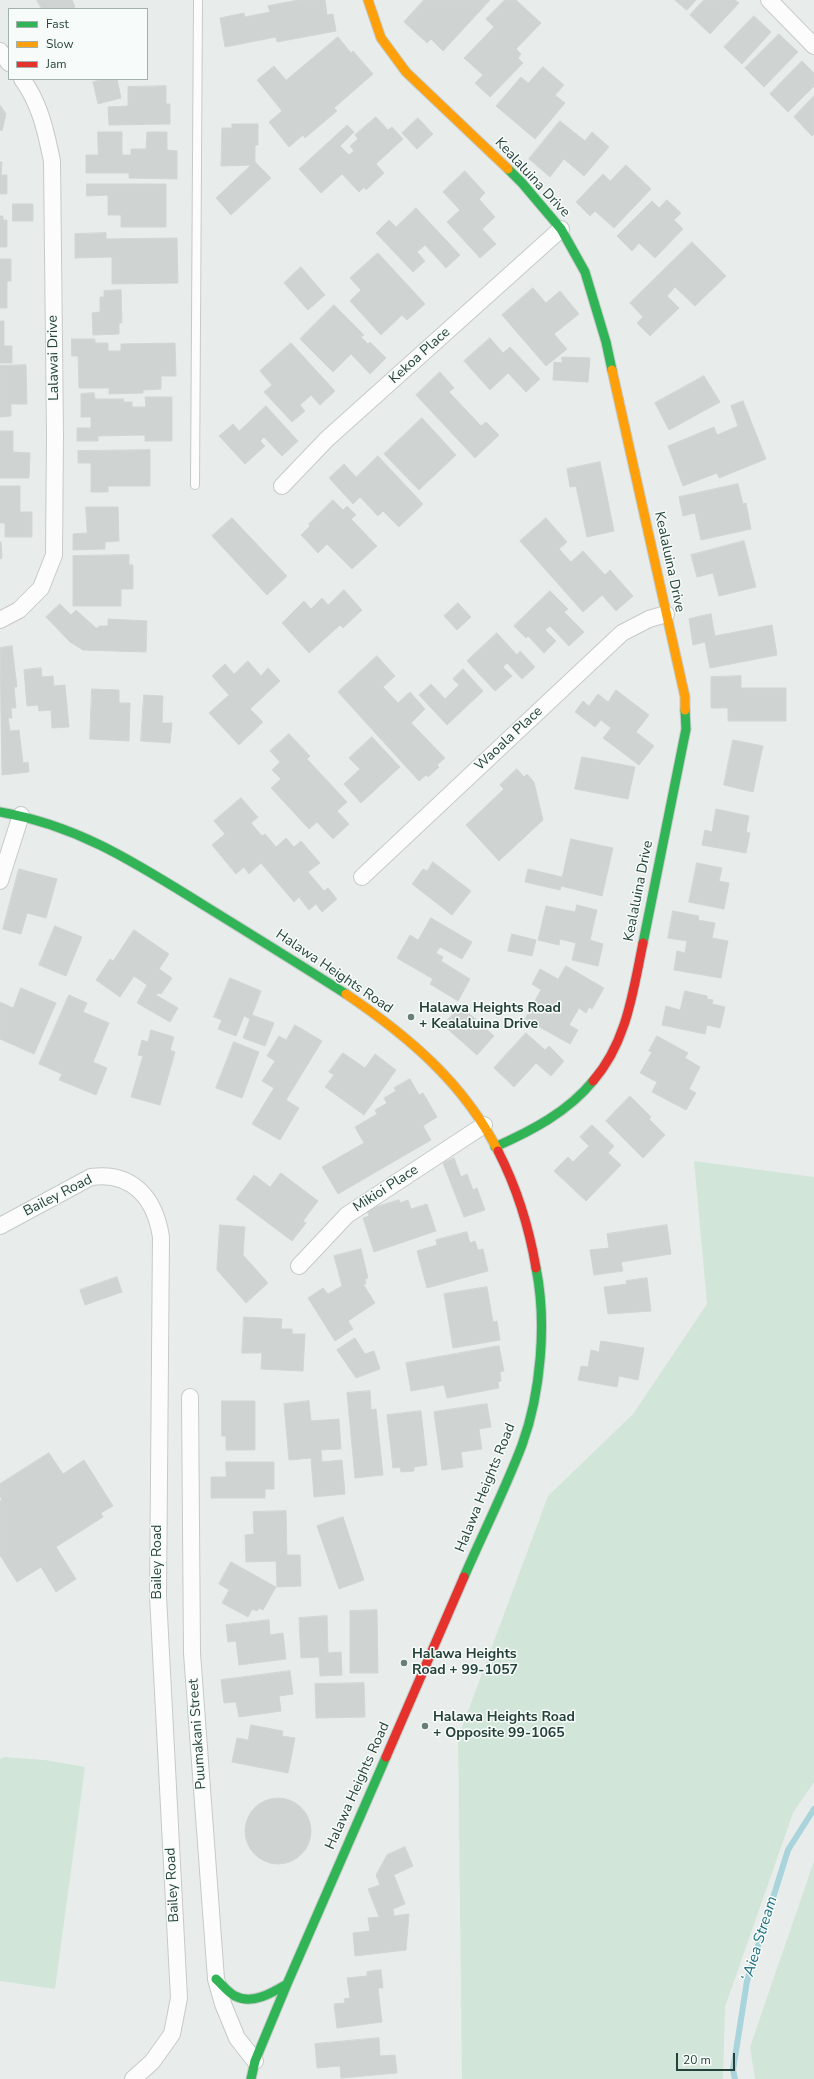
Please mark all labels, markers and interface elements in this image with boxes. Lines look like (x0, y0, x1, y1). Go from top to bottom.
legend (8, 8, 148, 80)
text: Fast (46, 16, 69, 32)
text: Slow (46, 36, 74, 52)
text: Jam (46, 56, 67, 72)
street label: Kealaluina Drive (491, 135, 573, 221)
street label: Lalawai Drive (45, 315, 63, 401)
street label: Kekoa Place (386, 324, 454, 388)
street label: Kealaluina Drive (650, 510, 688, 614)
street label: Waoala Place (472, 703, 546, 775)
street label: Kealaluina Drive (621, 839, 657, 943)
street label: Halawa Heights Road (272, 927, 396, 1017)
place label: Halawa Heights Road + Kealaluina Drive (419, 1001, 561, 1034)
marker: Halawa Heights Road + Kealaluina Drive (406, 1012, 416, 1022)
street label: Mikioi Place (350, 1162, 422, 1216)
street label: Bailey Road (21, 1172, 95, 1220)
street label: Halawa Heights Road (452, 1421, 520, 1555)
street label: Bailey Road (150, 1525, 166, 1599)
place label: Halawa Heights Road + 99-1057 (412, 1647, 518, 1680)
marker: Halawa Heights Road + 99-1057 (399, 1658, 409, 1668)
street label: Puumakani Street (186, 1678, 210, 1790)
place label: Halawa Heights Road + Opposite 99-1065 (433, 1710, 575, 1742)
street label: Halawa Heights Road (322, 1720, 394, 1852)
marker: Halawa Heights Road + Opposite 99-1065 (420, 1721, 430, 1731)
street label: Bailey Road (163, 1847, 183, 1923)
water label: ʻAiea Stream (738, 1894, 782, 1986)
scale bar (678, 2045, 737, 2071)
text: 20 m (683, 2052, 711, 2068)

